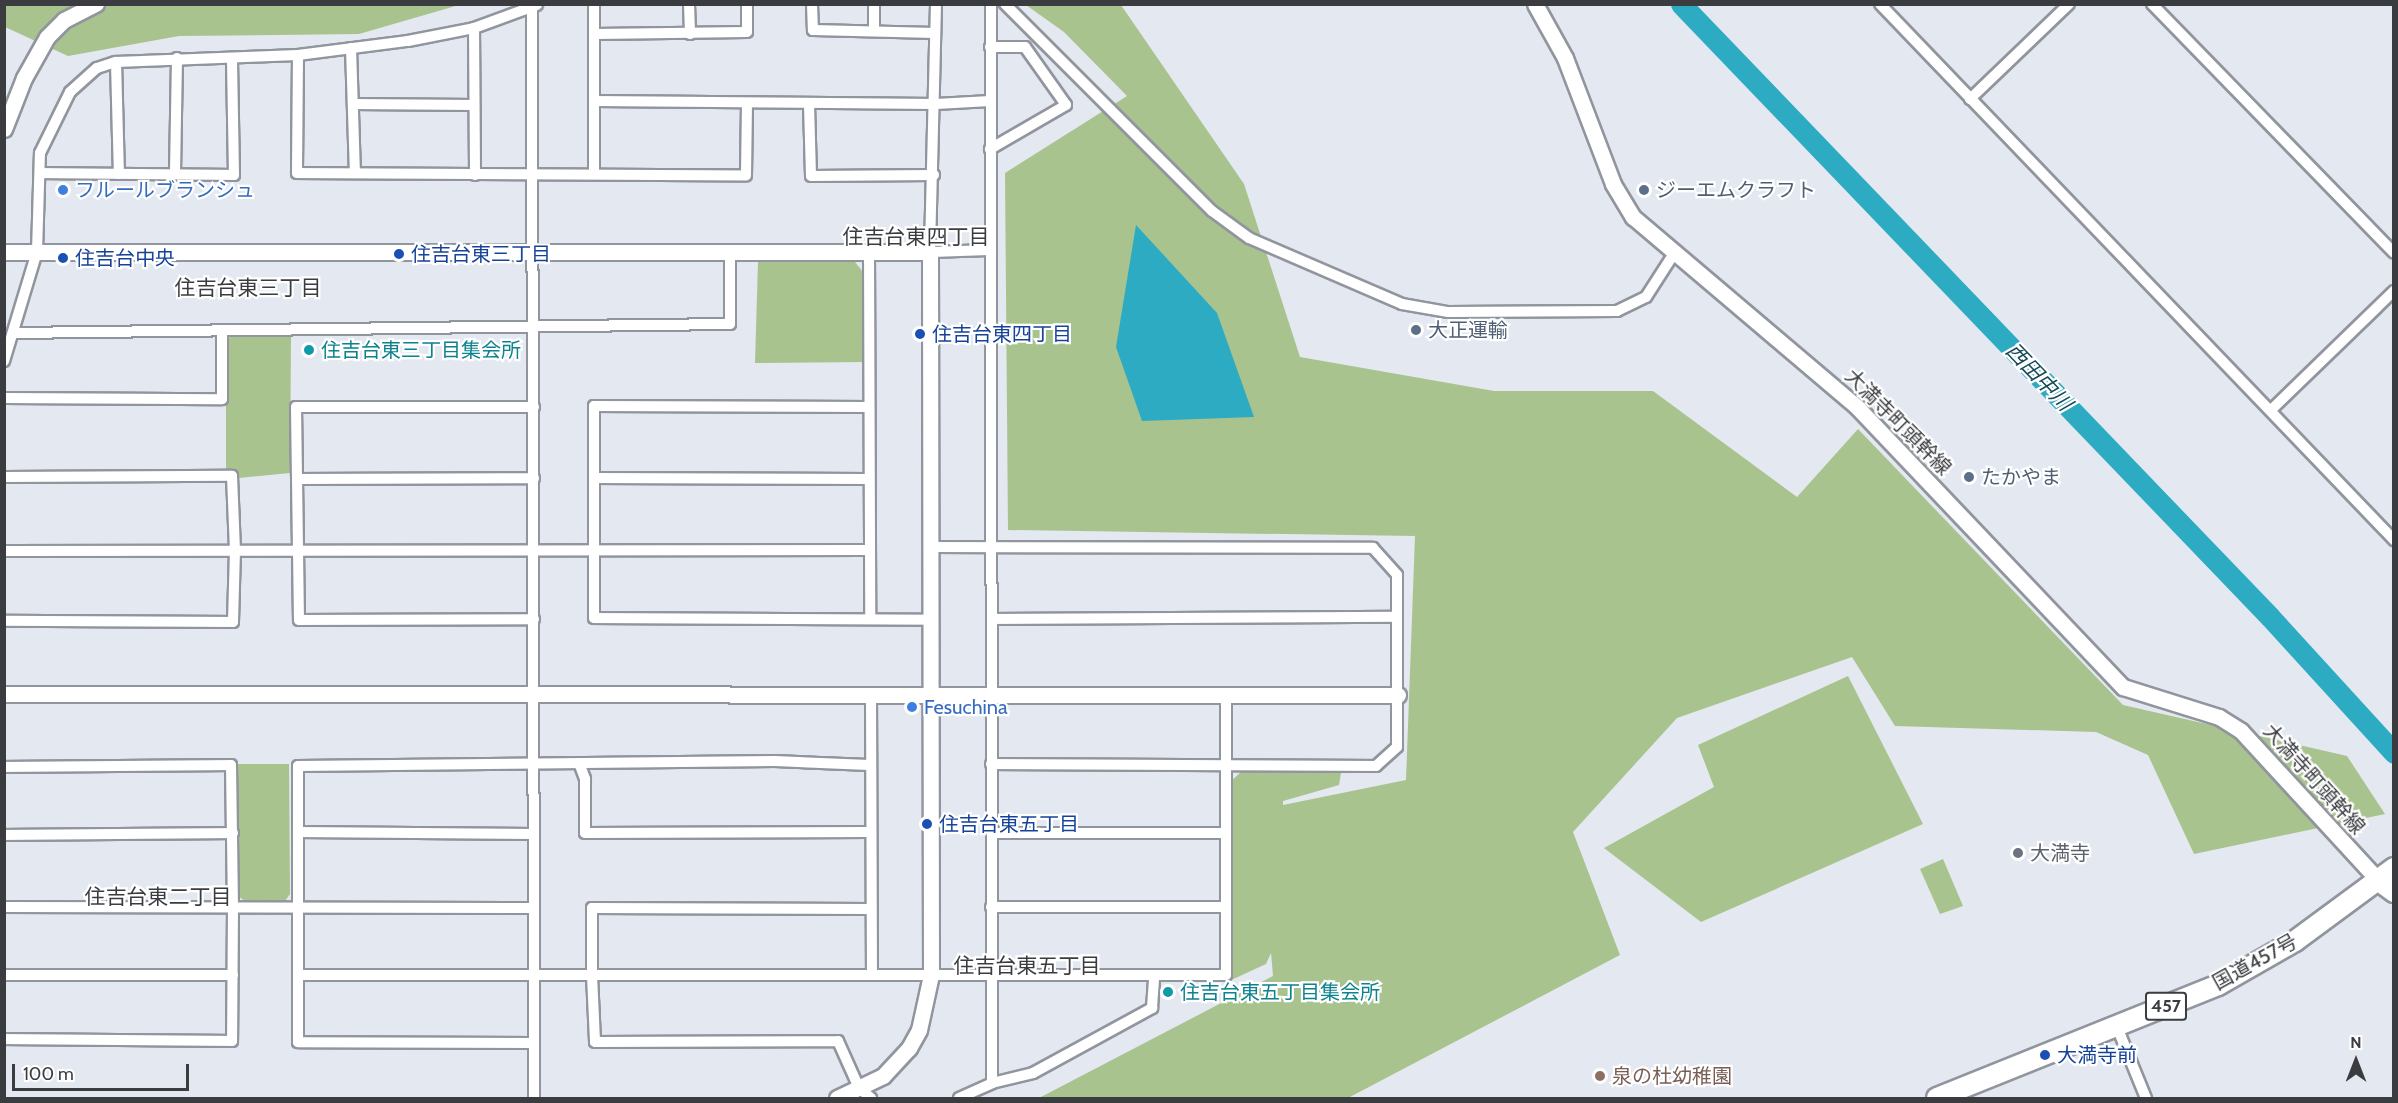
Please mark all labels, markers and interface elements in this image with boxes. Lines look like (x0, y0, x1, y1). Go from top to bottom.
place label: フルールブランシュ (75, 178, 255, 202)
place label: ジーエムクラフト (1656, 178, 1816, 202)
marker: フルールブランシュ (56, 183, 70, 197)
marker: ジーエムクラフト (1637, 183, 1651, 197)
district label: 住吉台東四丁目 (843, 224, 989, 250)
place label: 住吉台東三丁目 (411, 242, 551, 266)
place label: 住吉台中央 (75, 246, 175, 270)
marker: 住吉台東三丁目 (392, 247, 406, 261)
marker: 住吉台中央 (56, 251, 70, 265)
district label: 住吉台東三丁目 (175, 275, 321, 301)
place label: 大正運輸 (1428, 318, 1508, 342)
place label: 住吉台東四丁目 (932, 322, 1072, 346)
marker: 大正運輸 (1409, 323, 1423, 337)
marker: 住吉台東四丁目 (913, 327, 927, 341)
place label: 住吉台東三丁目集会所 (321, 338, 521, 362)
water label: 西田中川 (2001, 338, 2077, 416)
marker: 住吉台東三丁目集会所 (302, 343, 316, 357)
street label: 大満寺町頭幹線 (1840, 364, 1956, 480)
place label: たかやま (1981, 465, 2061, 489)
marker: たかやま (1962, 470, 1976, 484)
place label: Fesuchina (924, 695, 1008, 719)
marker: Fesuchina (905, 700, 919, 714)
street label: 大満寺町頭幹線 (2258, 719, 2370, 839)
place label: 住吉台東五丁目 (939, 812, 1079, 836)
marker: 住吉台東五丁目 (920, 817, 934, 831)
place label: 大満寺 (2030, 841, 2090, 865)
marker: 大満寺 (2011, 846, 2025, 860)
district label: 住吉台東二丁目 (85, 884, 231, 910)
street label: 国道457号 (2209, 929, 2301, 995)
district label: 住吉台東五丁目 (954, 953, 1100, 979)
place label: 住吉台東五丁目集会所 (1180, 980, 1380, 1004)
marker: 住吉台東五丁目集会所 (1161, 985, 1175, 999)
road number: 457 (2144, 991, 2188, 1021)
north arrow (2326, 1031, 2386, 1091)
text: N (2350, 1033, 2362, 1052)
place label: 大満寺前 (2057, 1043, 2137, 1067)
marker: 大満寺前 (2038, 1048, 2052, 1062)
scale bar (15, 1052, 192, 1090)
text: 100 m (23, 1063, 74, 1085)
place label: 泉の杜幼稚園 (1612, 1064, 1732, 1088)
marker: 泉の杜幼稚園 (1593, 1069, 1607, 1083)

